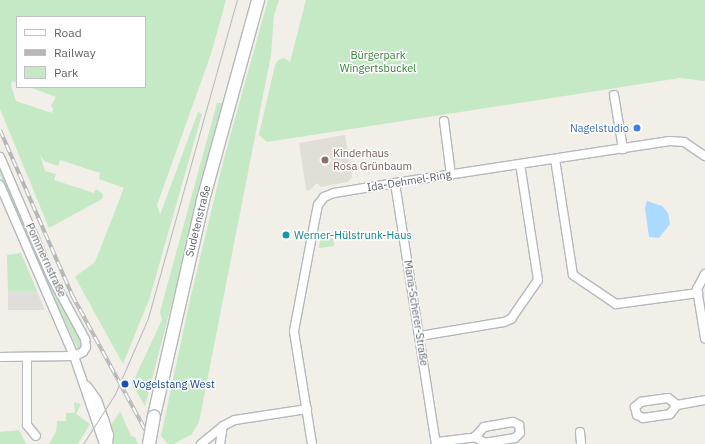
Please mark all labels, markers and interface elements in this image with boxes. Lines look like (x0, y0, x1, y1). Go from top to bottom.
legend (16, 16, 146, 88)
text: Road (54, 25, 82, 40)
text: Railway (54, 45, 96, 60)
park label: Bürgerpark Wingertsbuckel (340, 49, 416, 75)
text: Park (54, 65, 78, 80)
place label: Nagelstudio (570, 121, 629, 135)
marker: Nagelstudio (632, 123, 642, 133)
place label: Kinderhaus Rosa Grünbaum (333, 147, 412, 173)
marker: Kinderhaus Rosa Grünbaum (320, 155, 330, 165)
street label: Ida-Dehmel-Ring (366, 168, 452, 194)
street label: Sudetenstraße (183, 184, 213, 258)
street label: Pommernstraße (23, 221, 69, 299)
place label: Werner-Hülstrunk-Haus (294, 228, 412, 242)
marker: Werner-Hülstrunk-Haus (281, 230, 291, 240)
street label: Maria-Scherer-Straße (401, 259, 431, 367)
place label: Vogelstang West (133, 377, 215, 391)
marker: Vogelstang West (120, 379, 130, 389)

